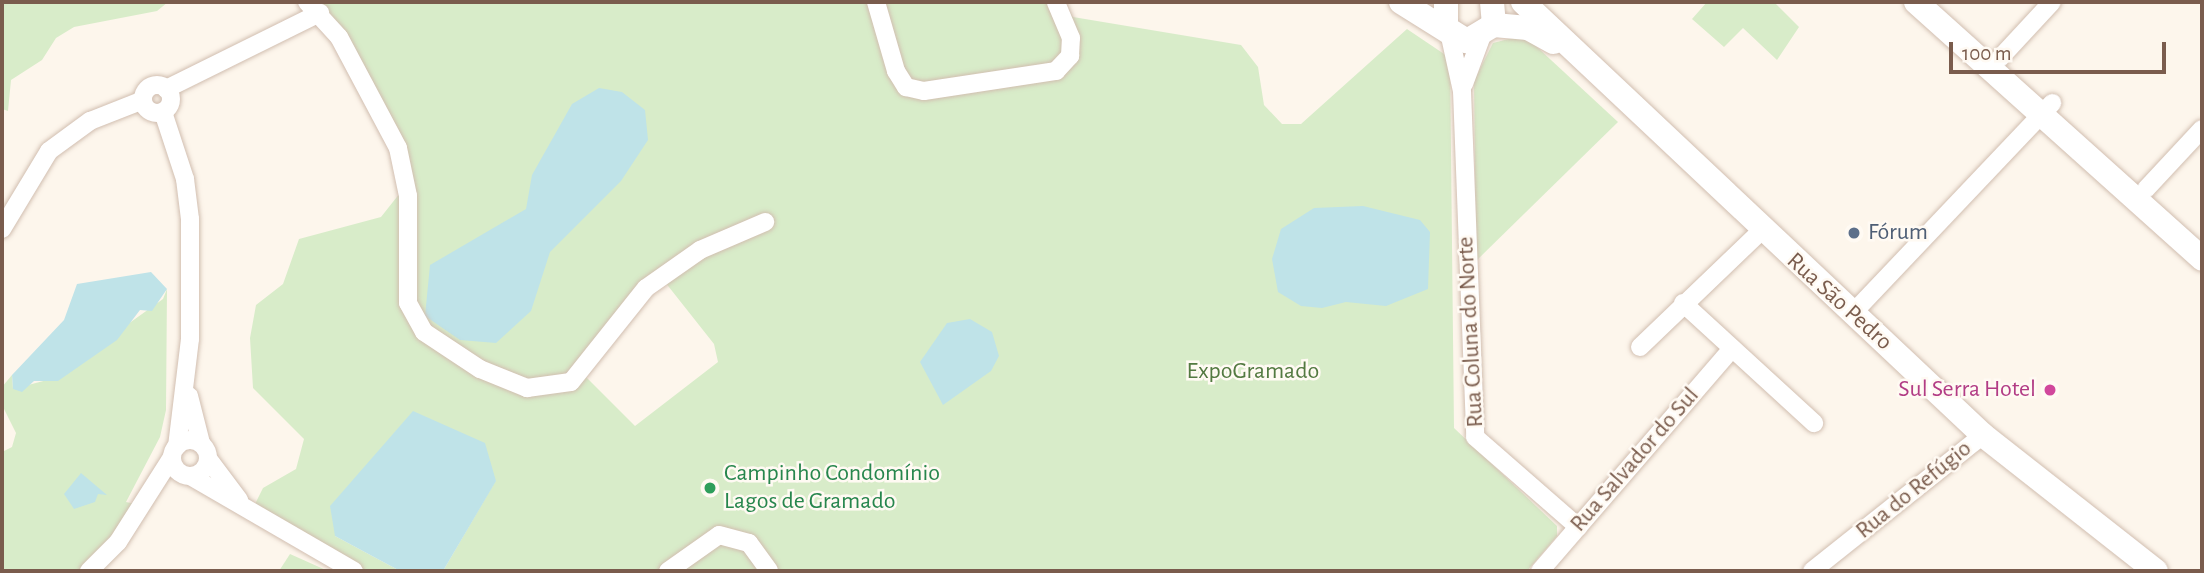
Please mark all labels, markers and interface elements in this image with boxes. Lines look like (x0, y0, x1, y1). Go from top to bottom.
scale bar (1952, 28, 2169, 72)
text: 100 m (1962, 43, 2012, 64)
place label: Fórum (1868, 219, 1928, 247)
marker: Fórum (1846, 225, 1862, 241)
street label: Rua Coluna do Norte (1452, 236, 1490, 428)
street label: Rua São Pedro (1780, 247, 1898, 357)
park label: ExpoGramado (1187, 358, 1319, 386)
place label: Sul Serra Hotel (1898, 376, 2036, 404)
street label: Rua Salvador do Sul (1564, 382, 1706, 538)
marker: Sul Serra Hotel (2042, 382, 2058, 398)
street label: Rua do Refúgio (1850, 435, 1978, 545)
place label: Campinho Condomínio Lagos de Gramado (724, 460, 940, 516)
marker: Campinho Condomínio Lagos de Gramado (702, 480, 718, 496)

